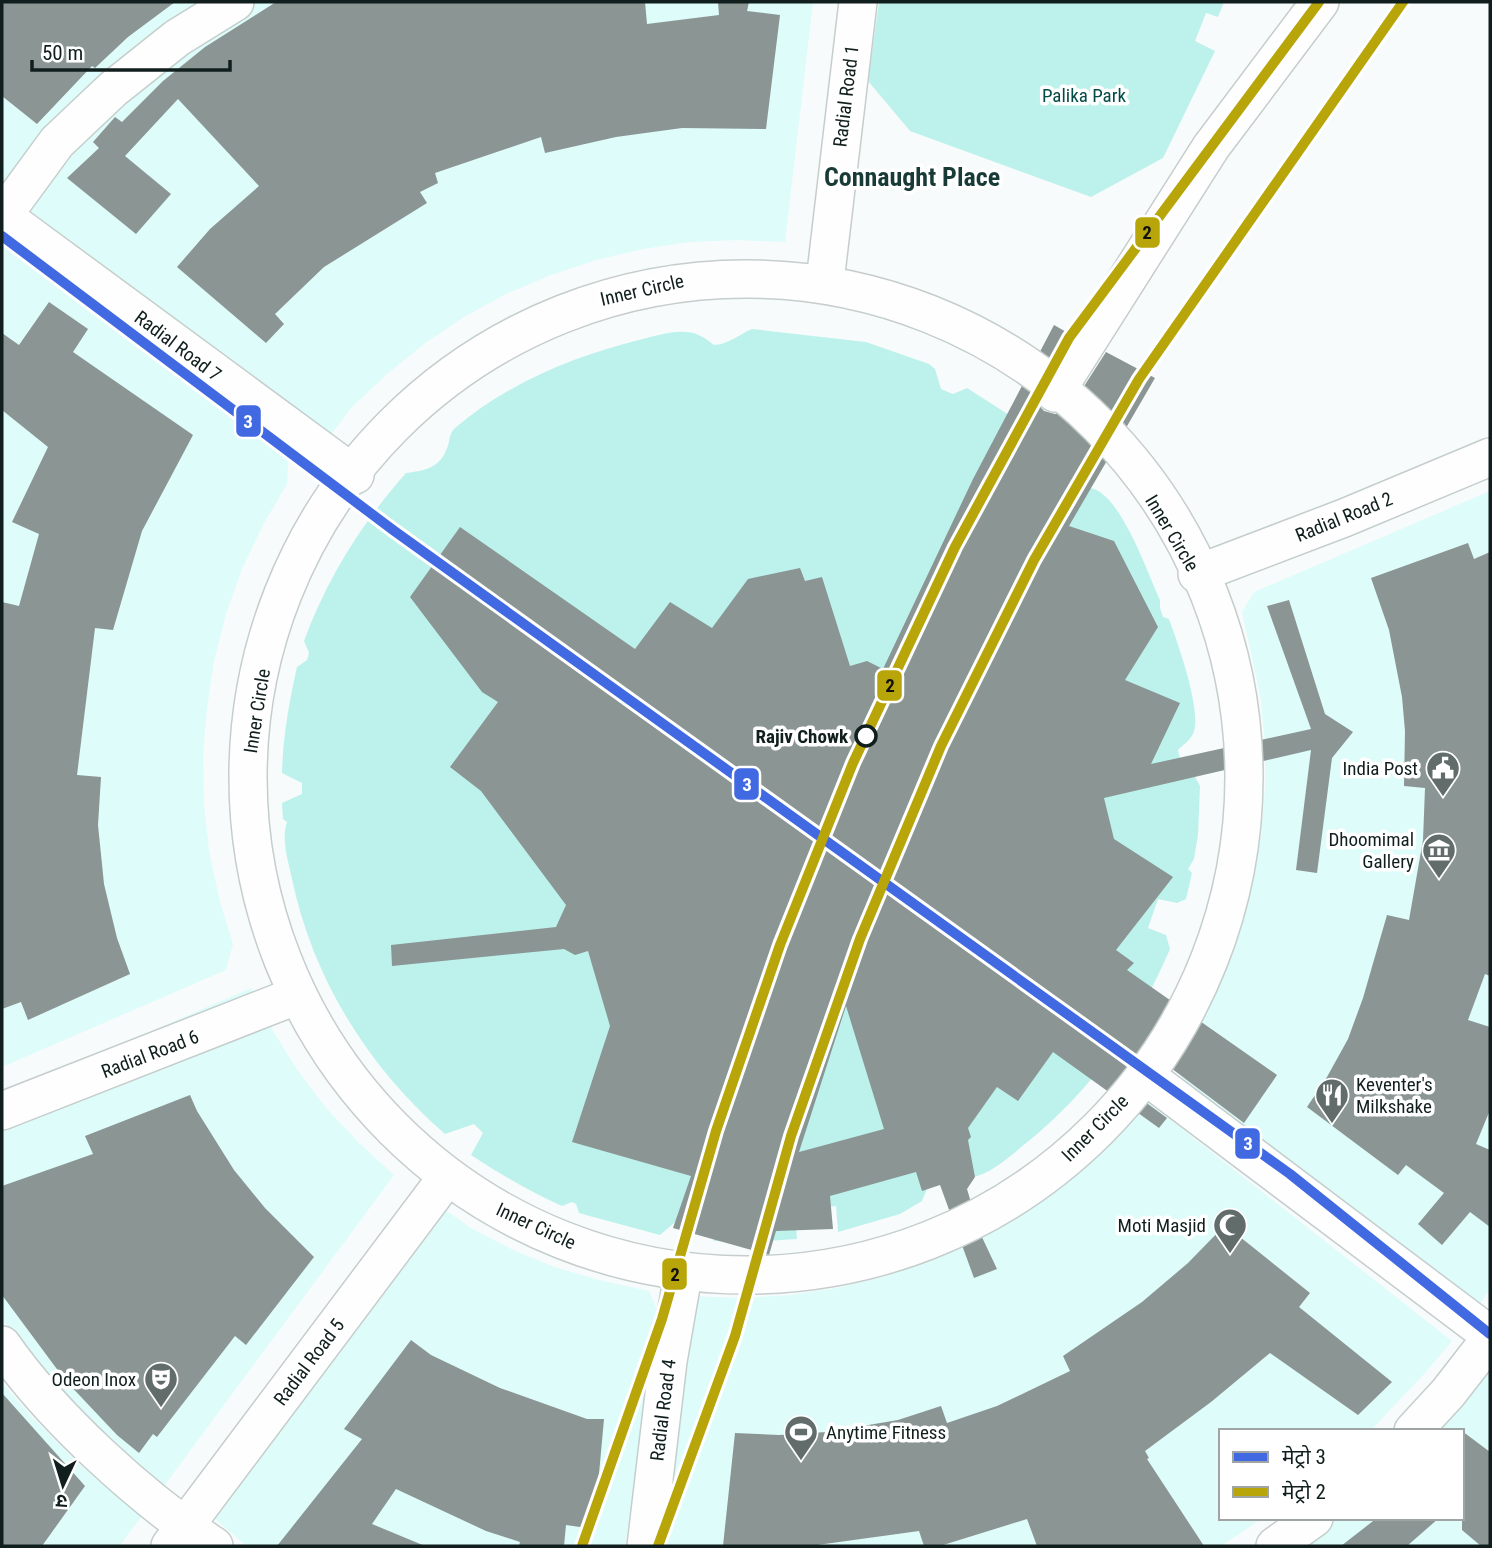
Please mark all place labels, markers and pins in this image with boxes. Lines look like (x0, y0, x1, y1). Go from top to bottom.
place label: Rajiv Chowk (755, 725, 849, 748)
marker: Rajiv Chowk (855, 725, 877, 747)
public building icon: India Post (1424, 749, 1462, 798)
place label: India Post (1343, 757, 1418, 780)
place label: Dhoomimal Gallery (1328, 828, 1414, 873)
museum icon: Dhoomimal Gallery (1420, 831, 1458, 880)
place label: Keventer's Milkshake (1356, 1073, 1433, 1118)
restaurant icon: Keventer's Milkshake (1313, 1076, 1351, 1125)
mosque icon: Moti Masjid (1211, 1206, 1249, 1255)
place label: Moti Masjid (1118, 1214, 1206, 1237)
theatre icon: Odeon Inox (142, 1360, 180, 1409)
place label: Odeon Inox (52, 1368, 136, 1391)
sports icon: Anytime Fitness (782, 1413, 820, 1462)
place label: Anytime Fitness (826, 1421, 946, 1444)

